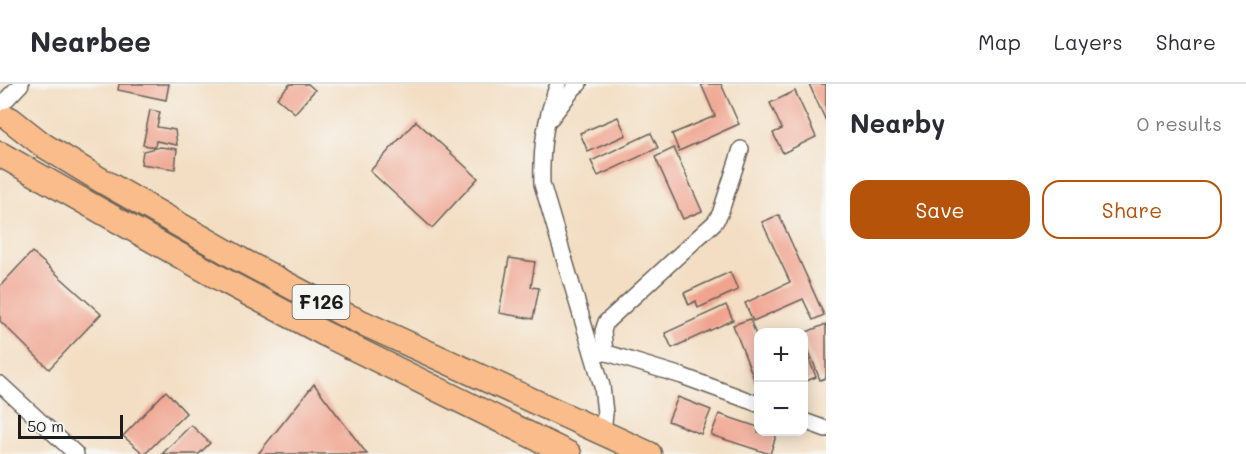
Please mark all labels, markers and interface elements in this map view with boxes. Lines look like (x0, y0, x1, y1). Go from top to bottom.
text: Nearbee (30, 23, 151, 59)
text: Map (978, 28, 1021, 55)
text: Layers (1054, 28, 1123, 55)
text: Share (1156, 28, 1216, 55)
text: Nearby (850, 106, 945, 140)
text: 0 results (1137, 110, 1222, 136)
button: Save (850, 180, 1030, 239)
button: Share (1042, 180, 1222, 239)
road number: F126 (292, 285, 350, 319)
map controls (754, 328, 808, 436)
button: + (754, 328, 808, 382)
button: − (754, 382, 808, 436)
scale bar (18, 412, 123, 440)
text: 50 m (27, 415, 64, 436)

